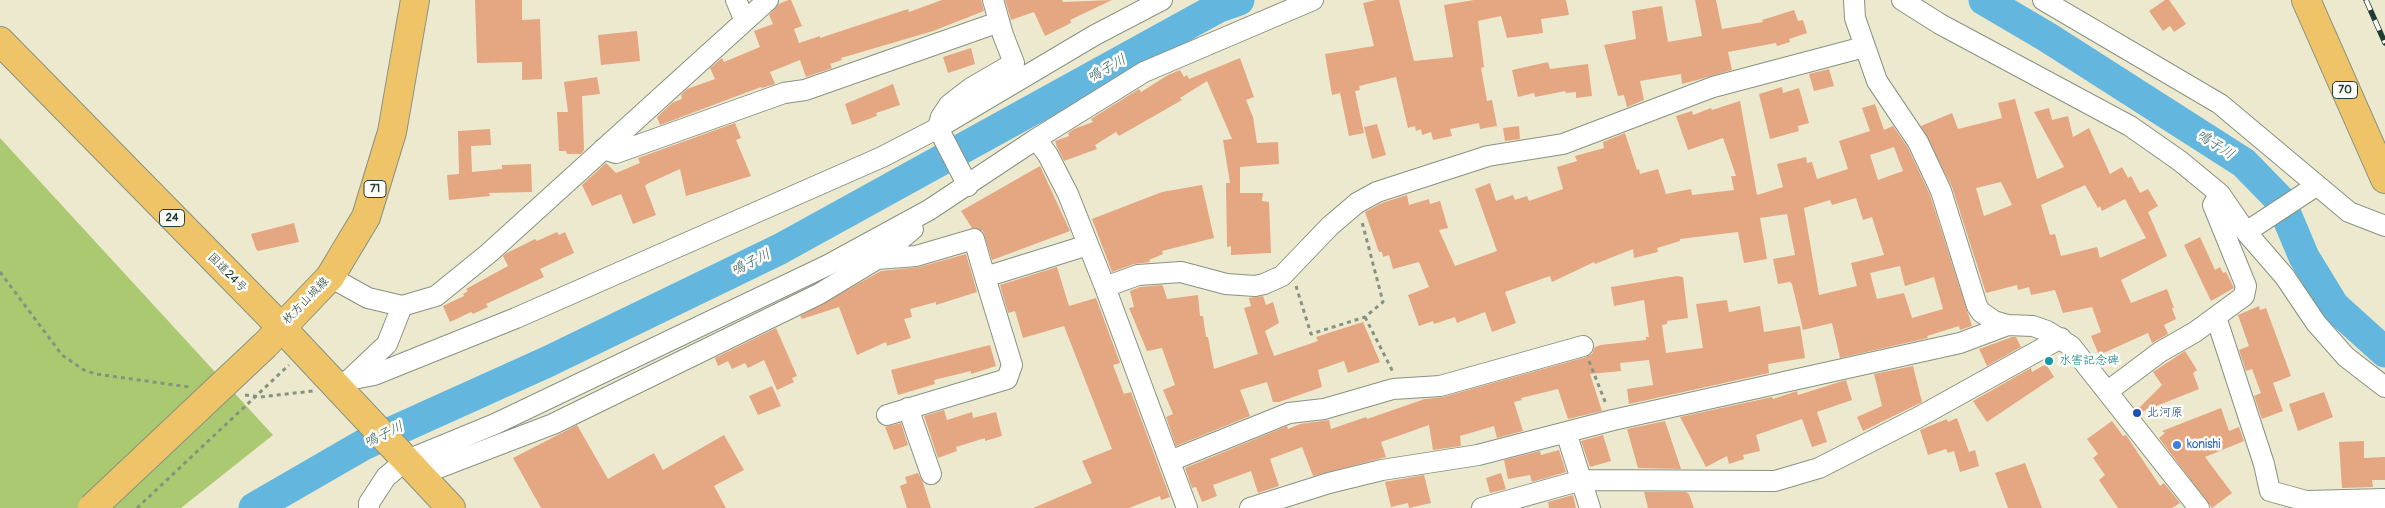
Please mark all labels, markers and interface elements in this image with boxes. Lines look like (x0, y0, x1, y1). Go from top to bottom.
water label: 鳴子川 (1085, 51, 1129, 87)
road number: 70 (2332, 82, 2358, 98)
water label: 鳴子川 (2193, 127, 2237, 163)
road number: 71 (364, 180, 386, 198)
road number: 24 (160, 210, 184, 227)
water label: 鳴子川 (728, 246, 774, 280)
street label: 国道24号 (204, 250, 250, 296)
street label: 枚方山城線 (280, 274, 332, 328)
place label: 水害記念碑 (2059, 354, 2119, 368)
marker: 水害記念碑 (2043, 355, 2055, 367)
place label: 北河原 (2147, 406, 2183, 420)
marker: 北河原 (2131, 407, 2143, 419)
water label: 鳴子川 (361, 419, 407, 451)
place label: konishi (2187, 438, 2221, 452)
marker: konishi (2171, 439, 2183, 451)

